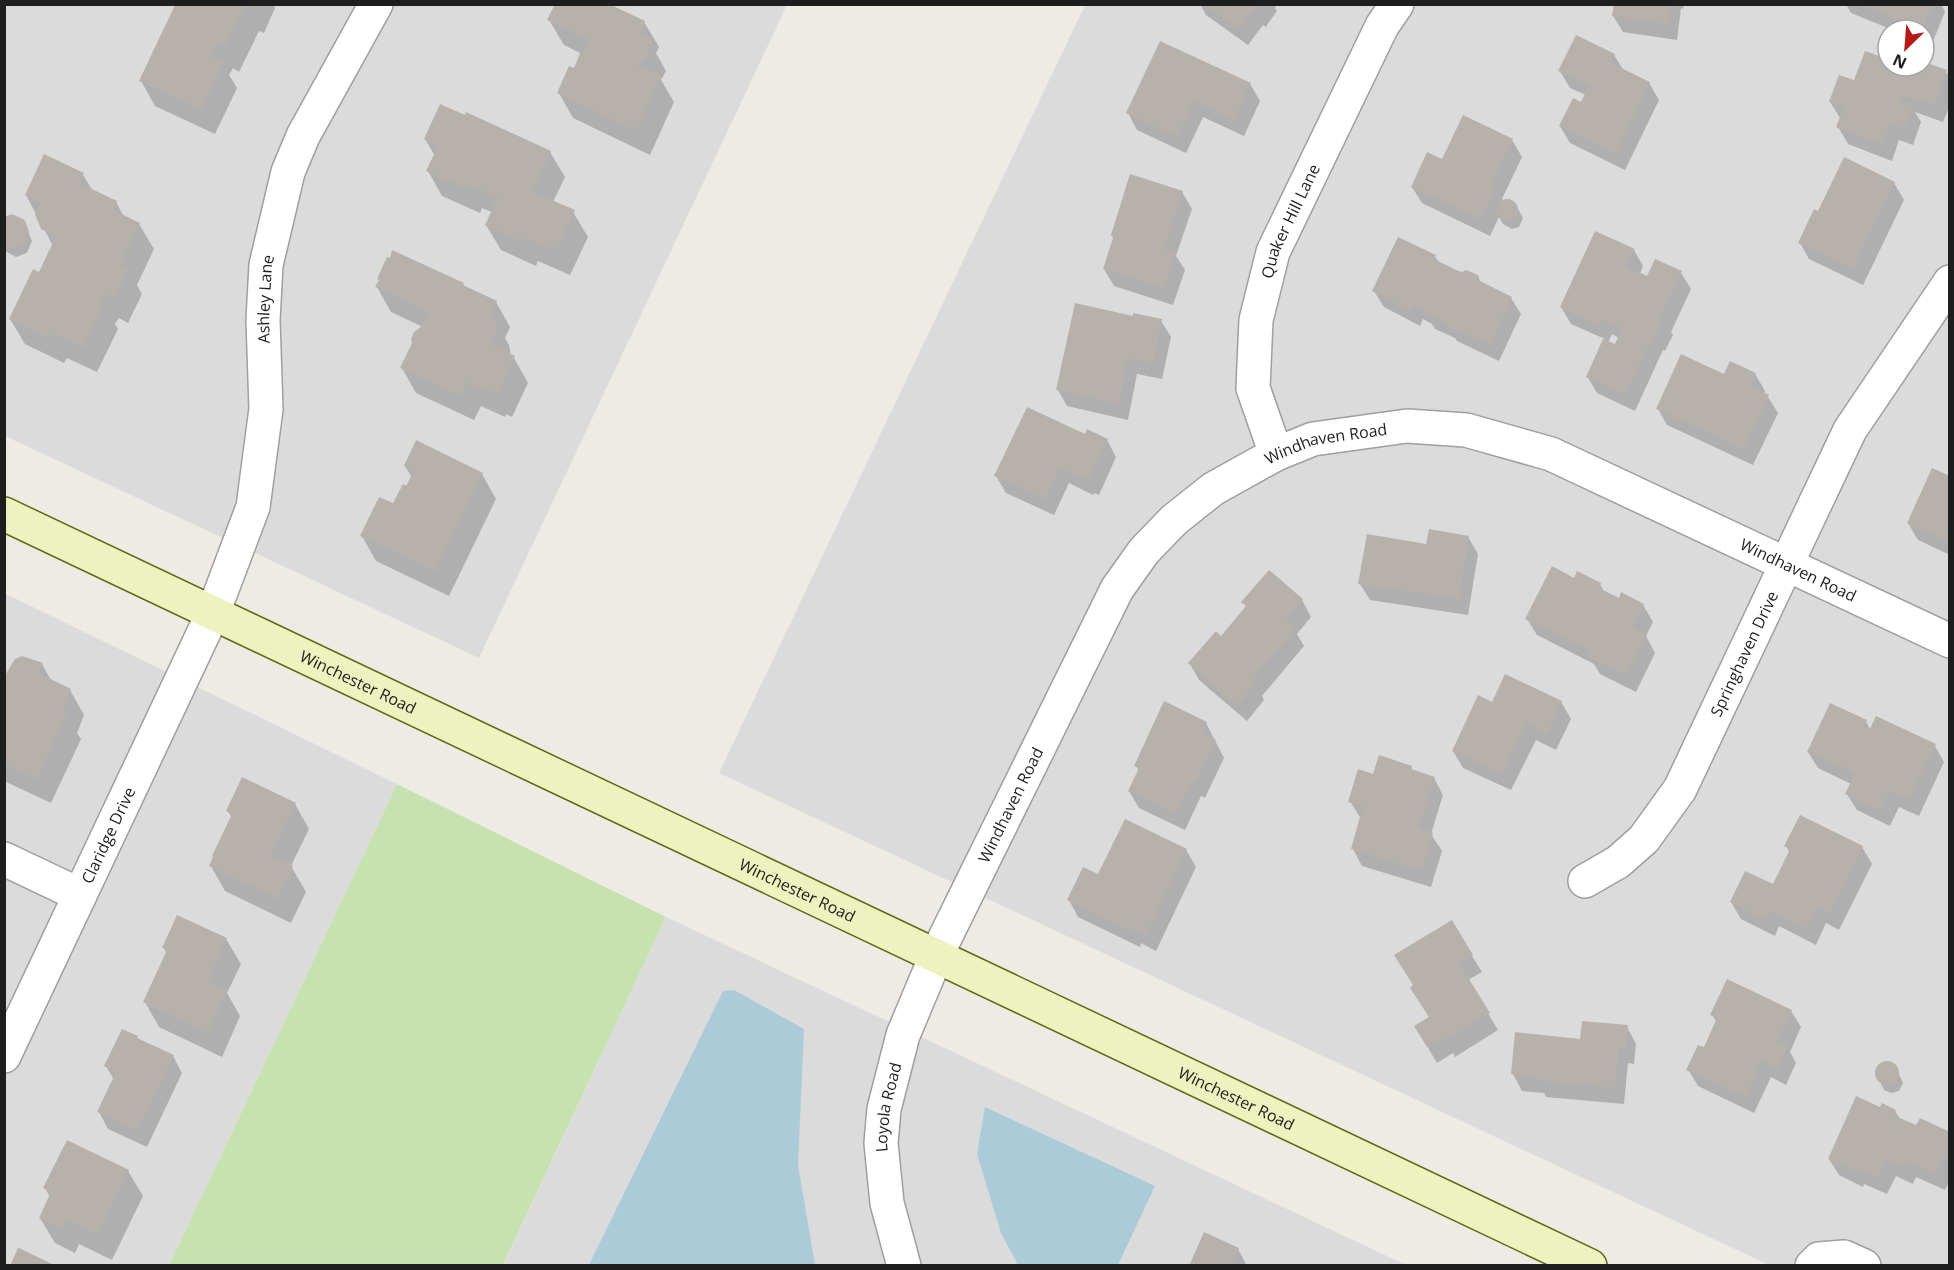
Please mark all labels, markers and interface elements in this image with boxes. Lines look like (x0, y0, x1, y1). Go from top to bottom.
north arrow (1876, 18, 1936, 78)
text: N (1889, 49, 1910, 74)
street label: Quaker Hill Lane (1256, 160, 1325, 281)
street label: Ashley Lane (252, 252, 279, 344)
street label: Windhaven Road (1260, 418, 1388, 469)
street label: Windhaven Road (1737, 533, 1860, 607)
street label: Springhaven Drive (1705, 587, 1783, 720)
street label: Winchester Road (296, 645, 420, 719)
street label: Windhaven Road (973, 744, 1048, 867)
street label: Claridge Drive (76, 783, 140, 887)
street label: Winchester Road (736, 853, 859, 927)
street label: Loyola Road (870, 1060, 907, 1153)
street label: Winchester Road (1175, 1061, 1298, 1135)

